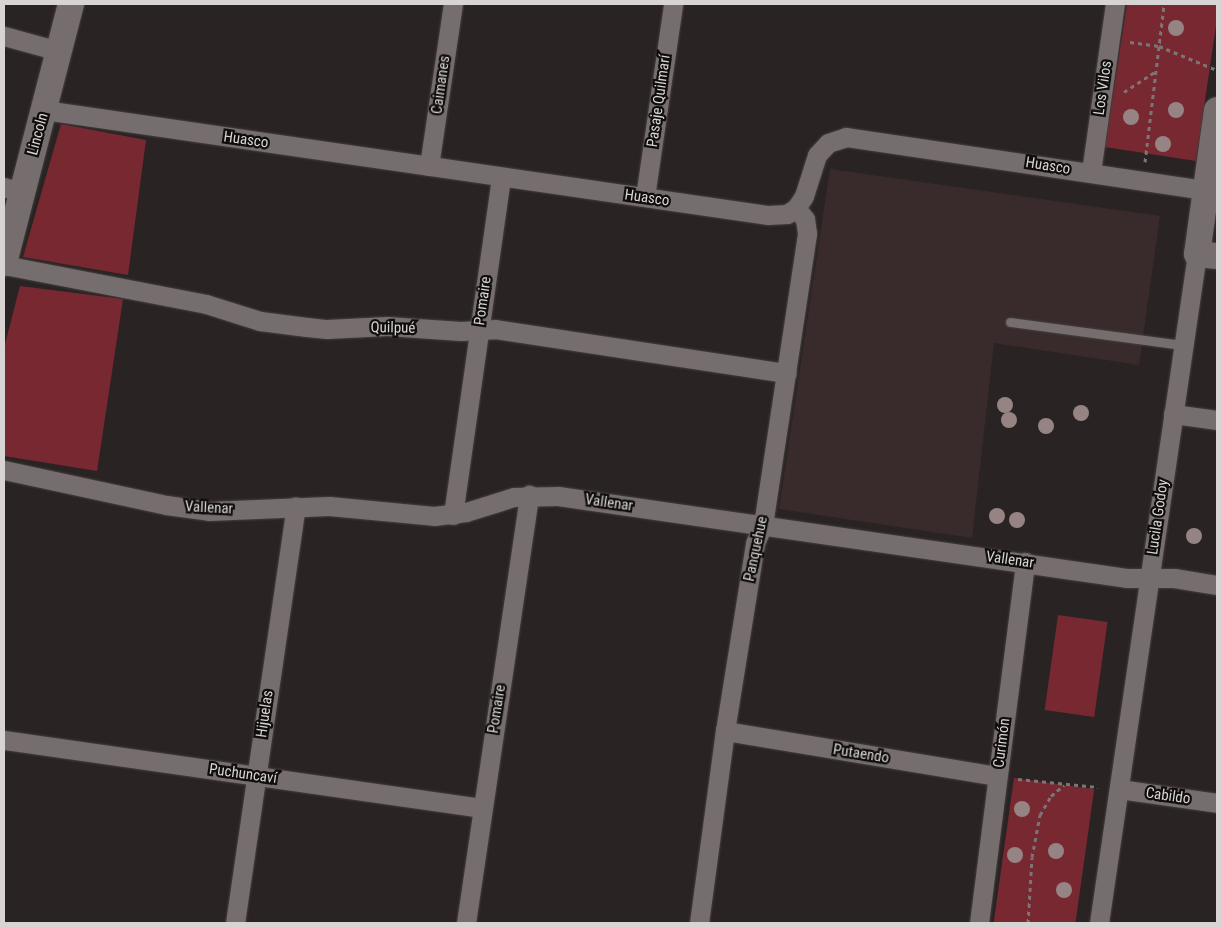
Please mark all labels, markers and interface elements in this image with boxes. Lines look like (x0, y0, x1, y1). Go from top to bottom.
street label: Pasaje Quilmarí (644, 54, 674, 148)
street label: Caimanes (428, 55, 454, 115)
street label: Los Vilos (1090, 60, 1116, 116)
street label: Lincoln (24, 111, 52, 157)
street label: Huasco (222, 128, 270, 152)
street label: Huasco (1024, 154, 1072, 178)
street label: Huasco (623, 186, 671, 210)
street label: Pomaire (471, 275, 495, 327)
street label: Quilpué (370, 319, 416, 337)
street label: Lucila Godoy (1144, 478, 1172, 556)
street label: Vallenar (584, 491, 634, 515)
street label: Vallenar (184, 498, 234, 518)
street label: Panquehue (740, 515, 772, 583)
street label: Vallenar (985, 548, 1035, 572)
street label: Pomaire (484, 683, 510, 735)
street label: Hijuelas (253, 689, 277, 739)
street label: Curimón (990, 717, 1014, 769)
street label: Putaendo (832, 741, 890, 767)
street label: Puchuncaví (208, 760, 278, 788)
street label: Cabildo (1144, 784, 1192, 808)

